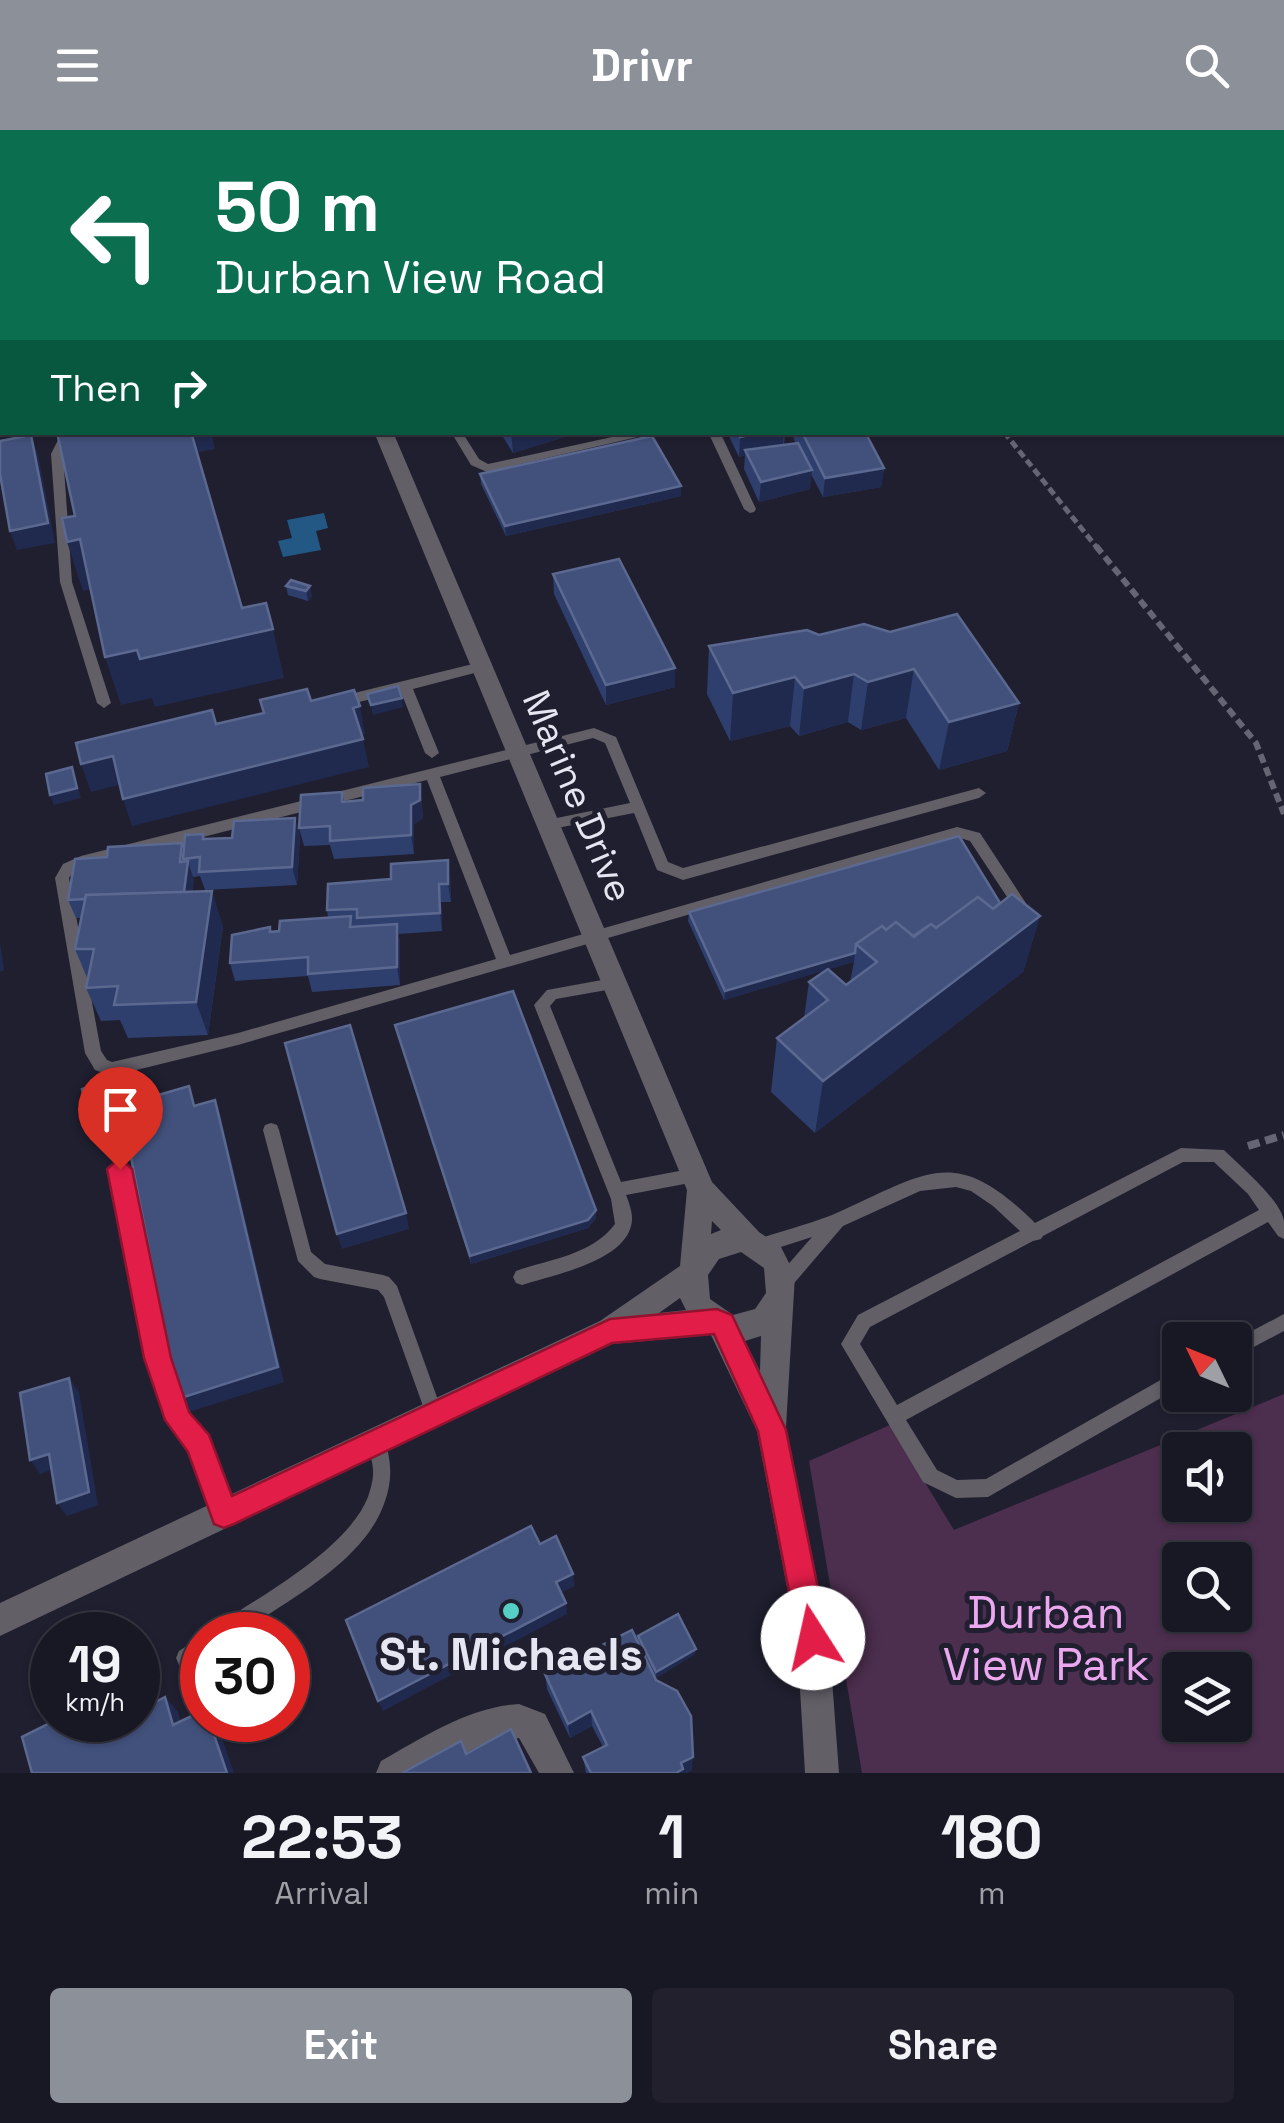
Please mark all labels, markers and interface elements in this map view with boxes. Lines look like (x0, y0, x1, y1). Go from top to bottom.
text: Drivr (591, 37, 693, 94)
icon: menu (50, 38, 105, 93)
icon: search (1179, 38, 1234, 93)
text: 50 m (215, 162, 380, 251)
icon: left (50, 170, 180, 300)
text: Durban View Road (215, 249, 606, 306)
icon: right (161, 360, 216, 415)
text: Then (50, 364, 141, 412)
street label: Marine Drive (512, 683, 644, 909)
pin (78, 1067, 163, 1170)
icon: arrive (93, 1082, 148, 1137)
north arrow (1162, 1322, 1252, 1412)
map controls (1162, 1322, 1252, 1742)
button: sound (1162, 1432, 1252, 1522)
button: search (1162, 1542, 1252, 1632)
park label: Durban View Park (943, 1584, 1149, 1693)
position arrow (761, 1586, 865, 1690)
marker: St. Michaels (500, 1600, 522, 1622)
speed limit sign: 30 (180, 1612, 310, 1742)
place label: St. Michaels (379, 1626, 643, 1683)
text: 19 (68, 1633, 122, 1697)
button: layers (1162, 1652, 1252, 1742)
text: km/h (65, 1686, 125, 1718)
text: 22:53 (241, 1799, 403, 1876)
text: 1 (658, 1799, 685, 1876)
text: 180 (941, 1799, 1043, 1876)
text: Arrival (275, 1873, 370, 1913)
text: min (644, 1873, 699, 1913)
text: m (978, 1873, 1005, 1913)
button: Exit (50, 1988, 632, 2103)
button: Share (652, 1988, 1234, 2103)

